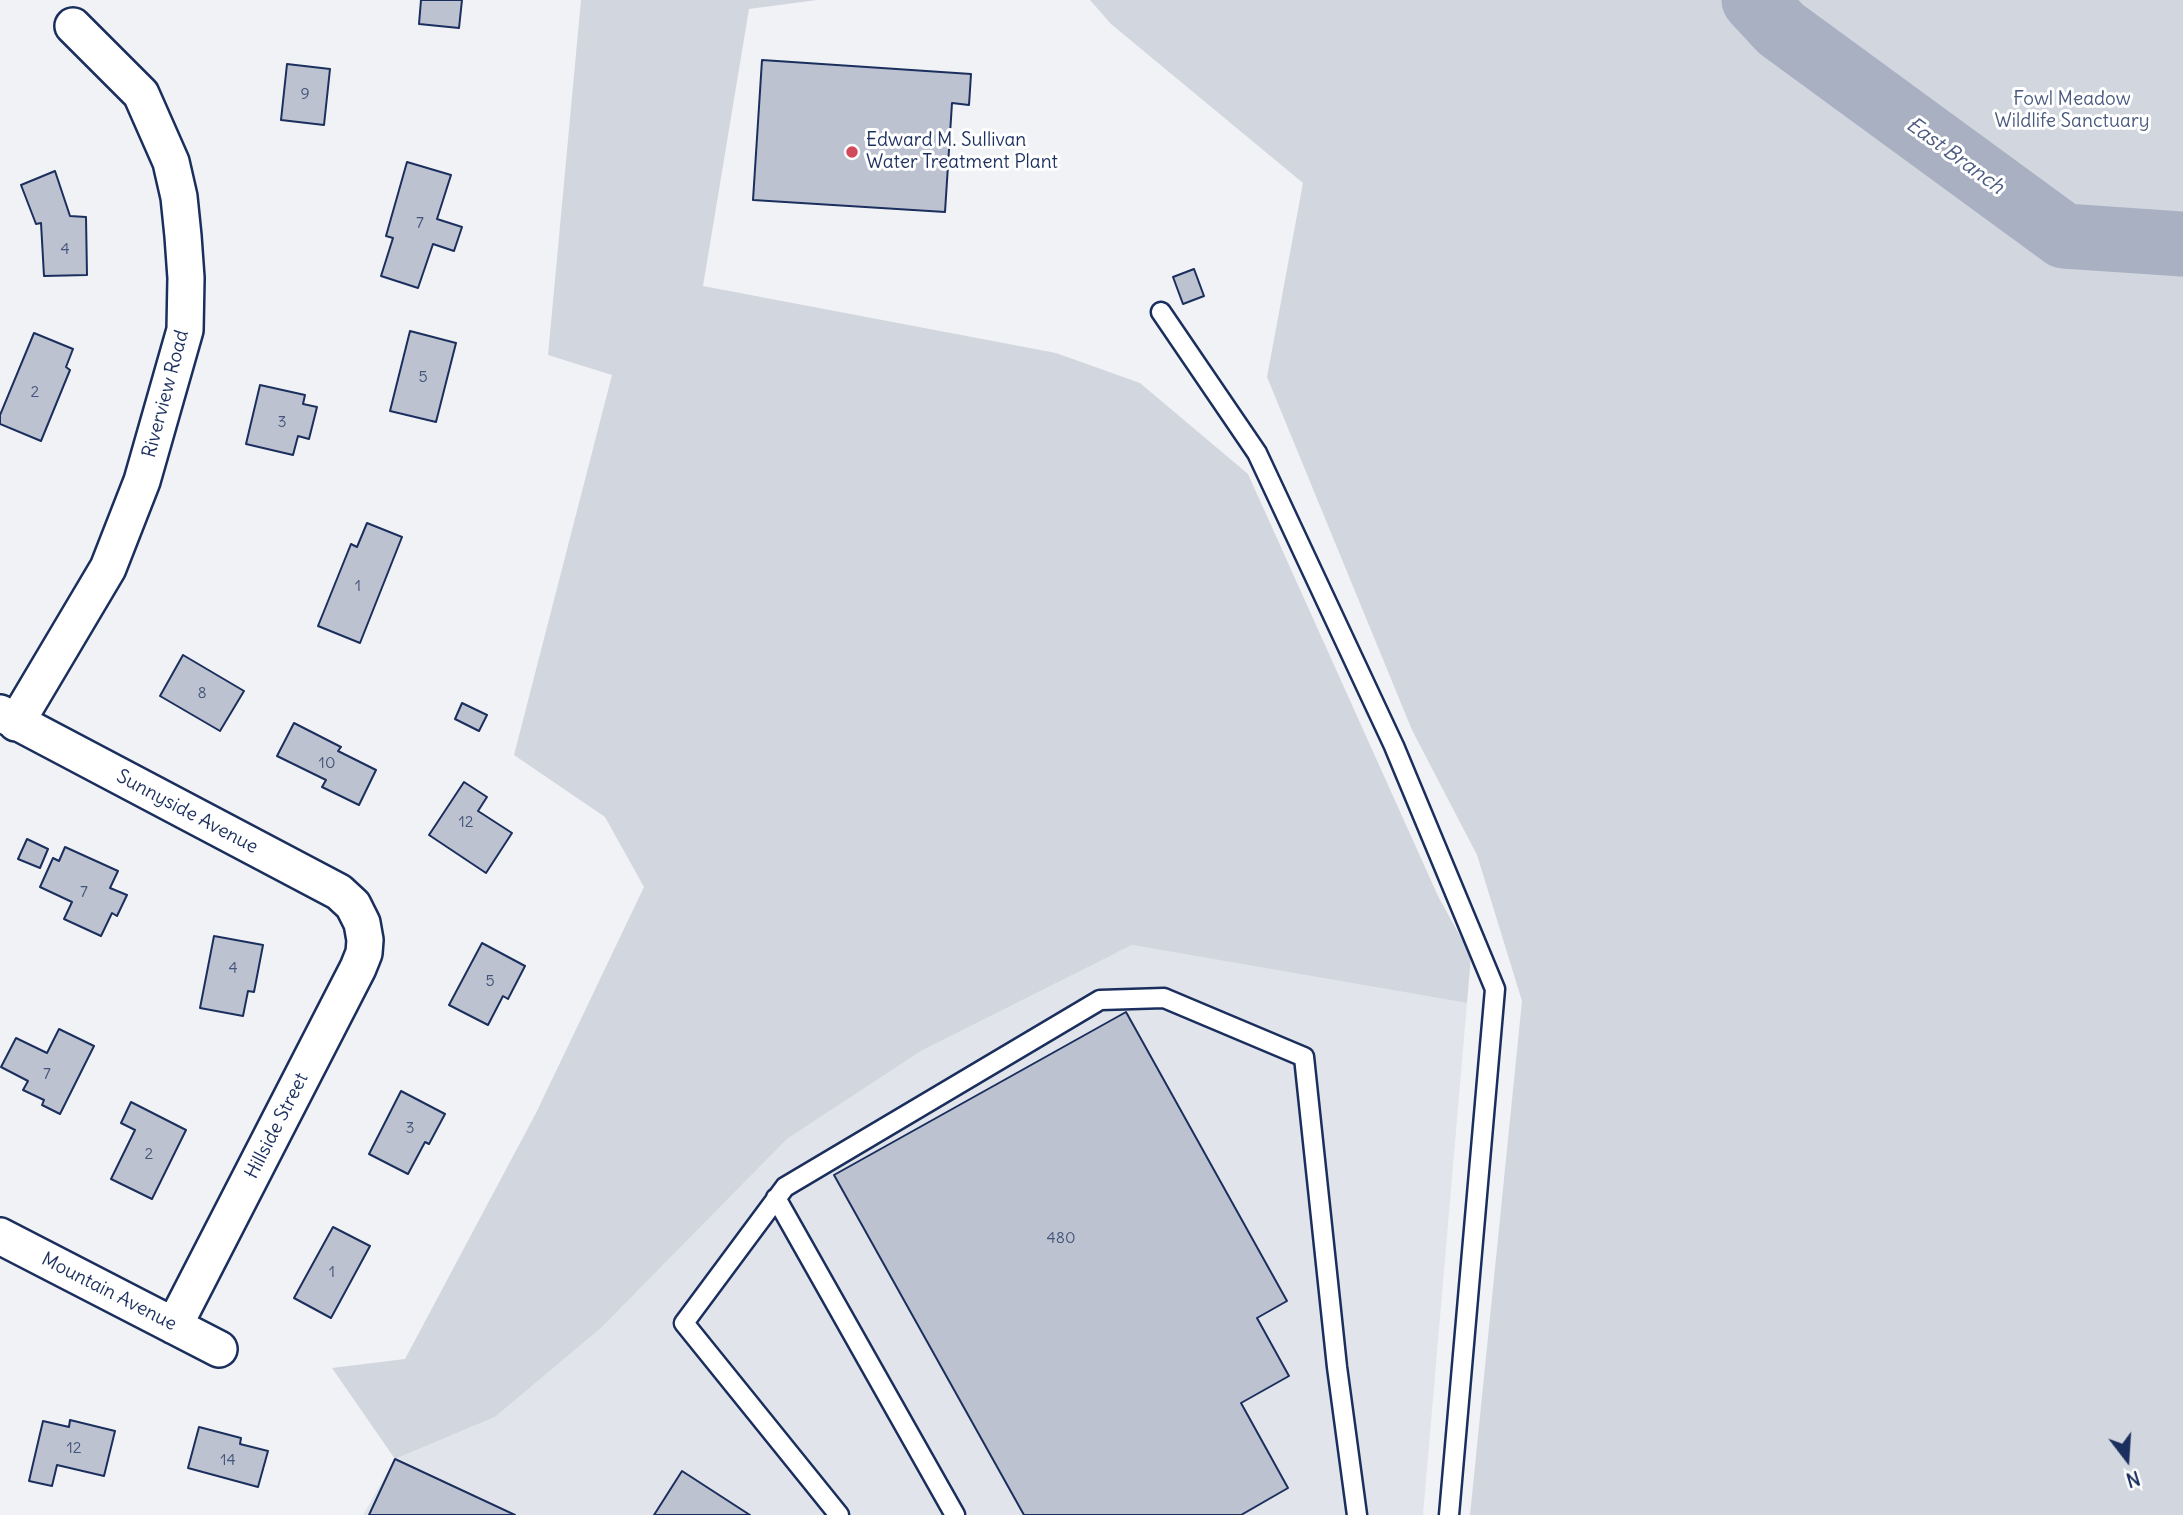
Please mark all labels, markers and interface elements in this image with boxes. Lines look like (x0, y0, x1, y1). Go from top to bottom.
house number: 9 (300, 84, 310, 104)
park label: Fowl Meadow Wildlife Sanctuary (1995, 89, 2149, 133)
water label: East Branch (1901, 112, 2009, 200)
place label: Edward M. Sullivan Water Treatment Plant (866, 130, 1058, 174)
marker: Edward M. Sullivan Water Treatment Plant (844, 144, 860, 160)
house number: 7 (416, 213, 424, 233)
house number: 4 (60, 239, 70, 259)
street label: Riverview Road (138, 328, 194, 460)
house number: 5 (418, 367, 428, 387)
house number: 2 (31, 382, 39, 402)
house number: 3 (277, 412, 287, 432)
house number: 1 (355, 576, 361, 596)
house number: 8 (197, 683, 207, 703)
house number: 10 (319, 753, 335, 773)
street label: Sunnyside Avenue (112, 765, 262, 859)
house number: 12 (458, 812, 474, 832)
house number: 7 (80, 882, 88, 902)
house number: 4 (228, 958, 238, 978)
house number: 5 (485, 971, 495, 991)
house number: 7 (43, 1064, 51, 1084)
street label: Hillside Street (241, 1069, 313, 1183)
house number: 3 (405, 1118, 415, 1138)
house number: 2 (145, 1144, 153, 1164)
house number: 480 (1047, 1228, 1075, 1248)
street label: Mountain Avenue (38, 1248, 180, 1336)
house number: 1 (329, 1262, 335, 1282)
north arrow (2092, 1424, 2162, 1494)
house number: 12 (66, 1438, 82, 1458)
house number: 14 (220, 1450, 236, 1470)
text: N (2123, 1466, 2143, 1492)

